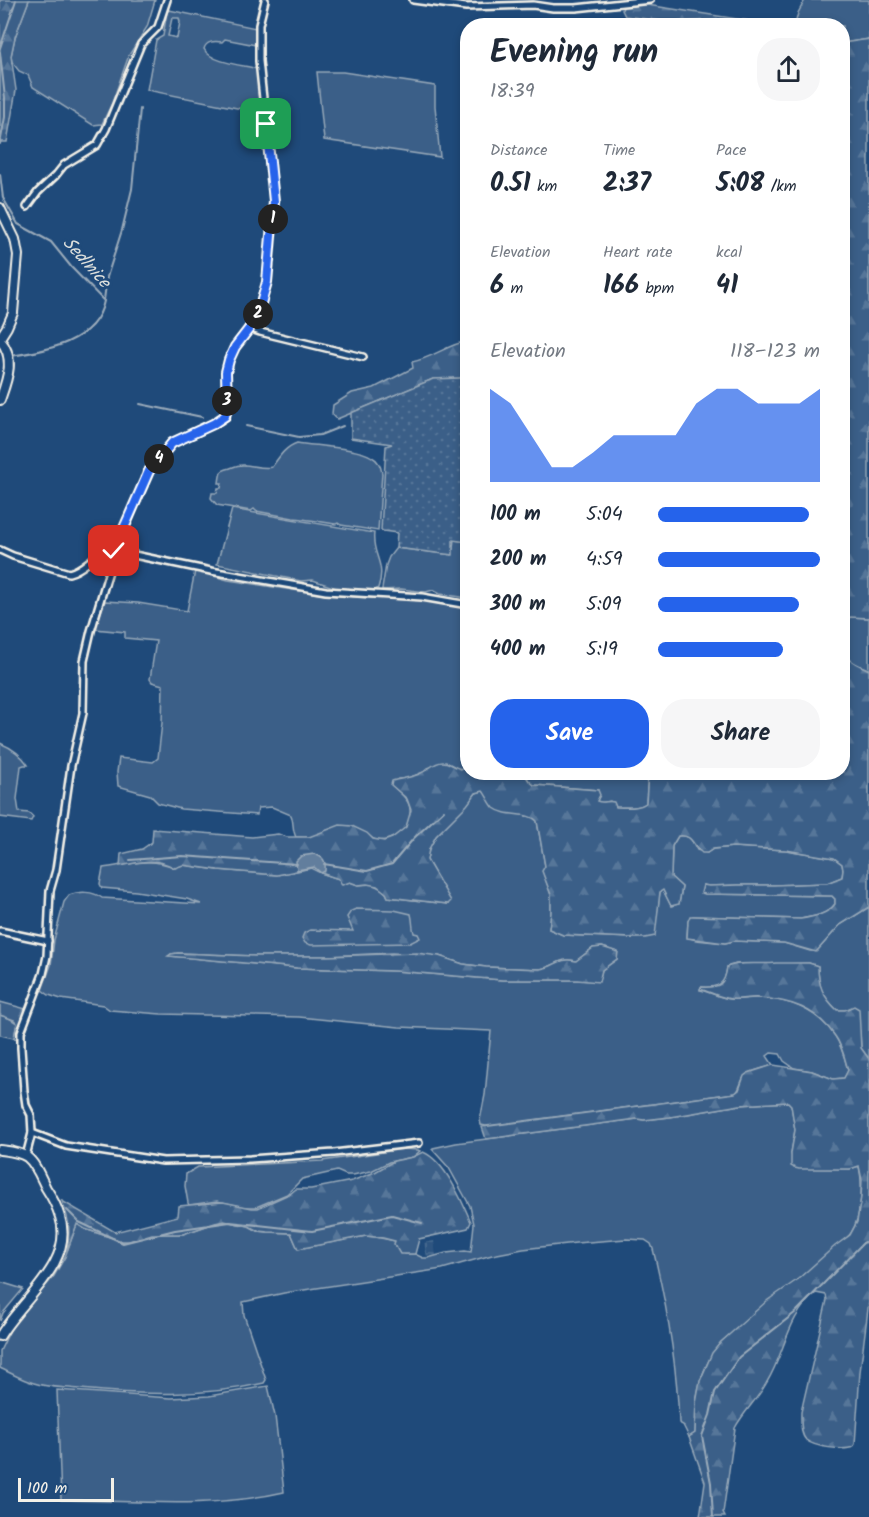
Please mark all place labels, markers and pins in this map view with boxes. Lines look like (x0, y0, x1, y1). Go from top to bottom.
pin (240, 98, 291, 149)
pin: 1 (258, 204, 288, 234)
pin: 2 (243, 299, 273, 329)
pin: 3 (212, 386, 242, 416)
pin: 4 (144, 444, 174, 474)
pin (88, 525, 139, 576)

